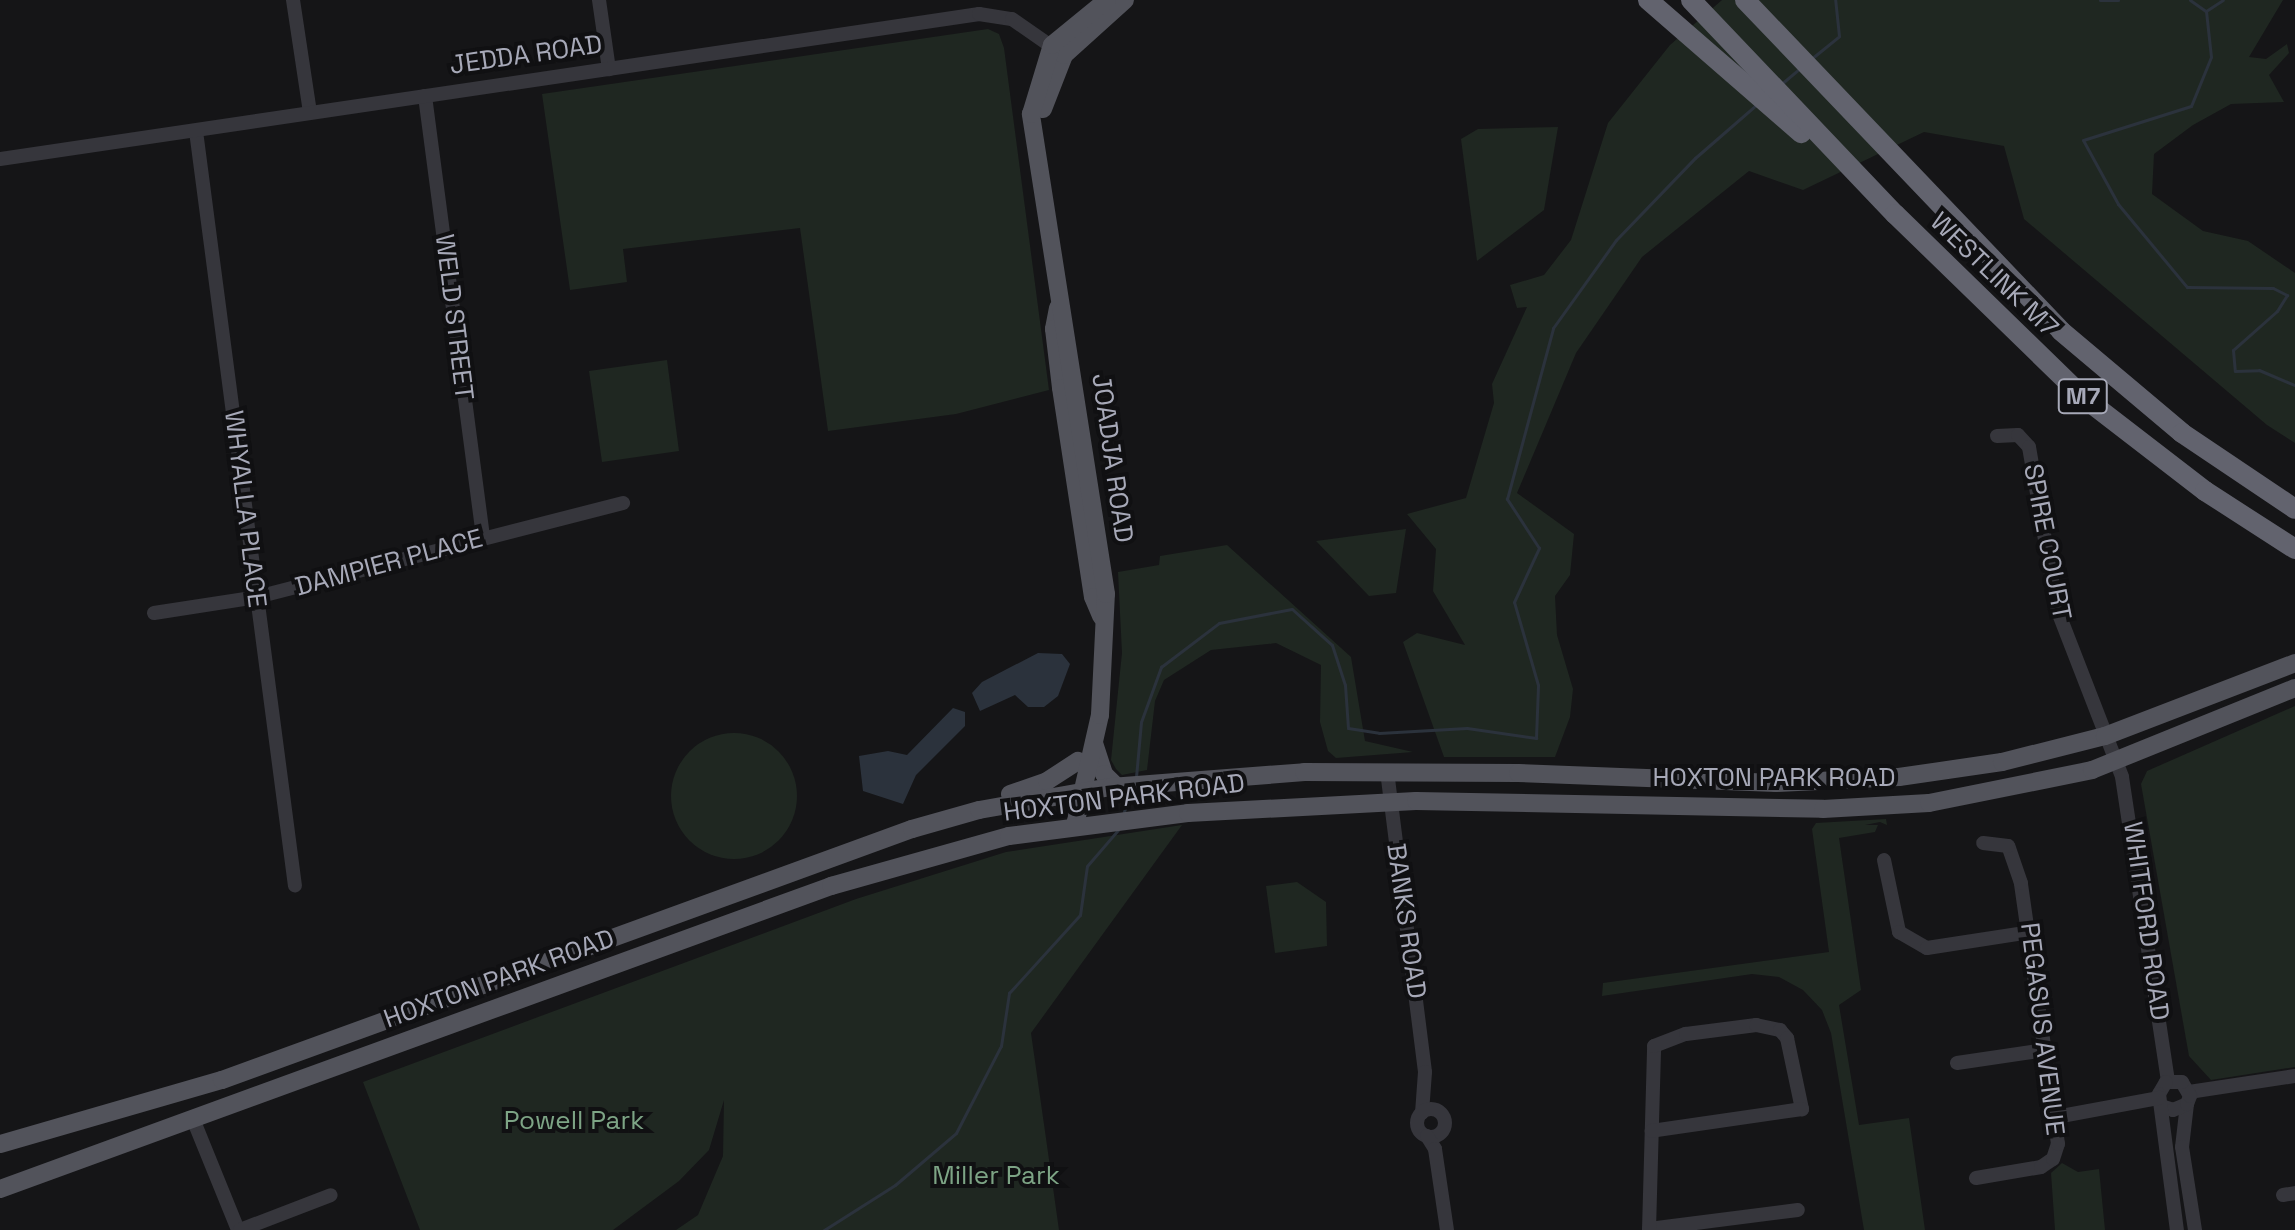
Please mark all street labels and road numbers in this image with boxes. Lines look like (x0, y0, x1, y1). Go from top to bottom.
street label: JEDDA ROAD (448, 29, 604, 81)
street label: WESTLINK M7 (1924, 206, 2064, 344)
street label: WELD STREET (428, 232, 480, 402)
street label: JOADJA ROAD (1085, 371, 1139, 545)
road number: M7 (2057, 376, 2109, 416)
street label: WHYALLA PLACE (217, 408, 273, 610)
street label: SPIRE COURT (2017, 461, 2077, 623)
street label: DAMPIER PLACE (292, 523, 486, 603)
street label: HOXTON PARK ROAD (1653, 762, 1895, 794)
street label: HOXTON PARK ROAD (1002, 768, 1246, 828)
street label: WHITFORD ROAD (2117, 820, 2175, 1022)
street label: BANKS ROAD (1380, 841, 1432, 1001)
street label: PEGASUS AVENUE (2013, 921, 2071, 1137)
street label: HOXTON PARK ROAD (380, 923, 618, 1035)

